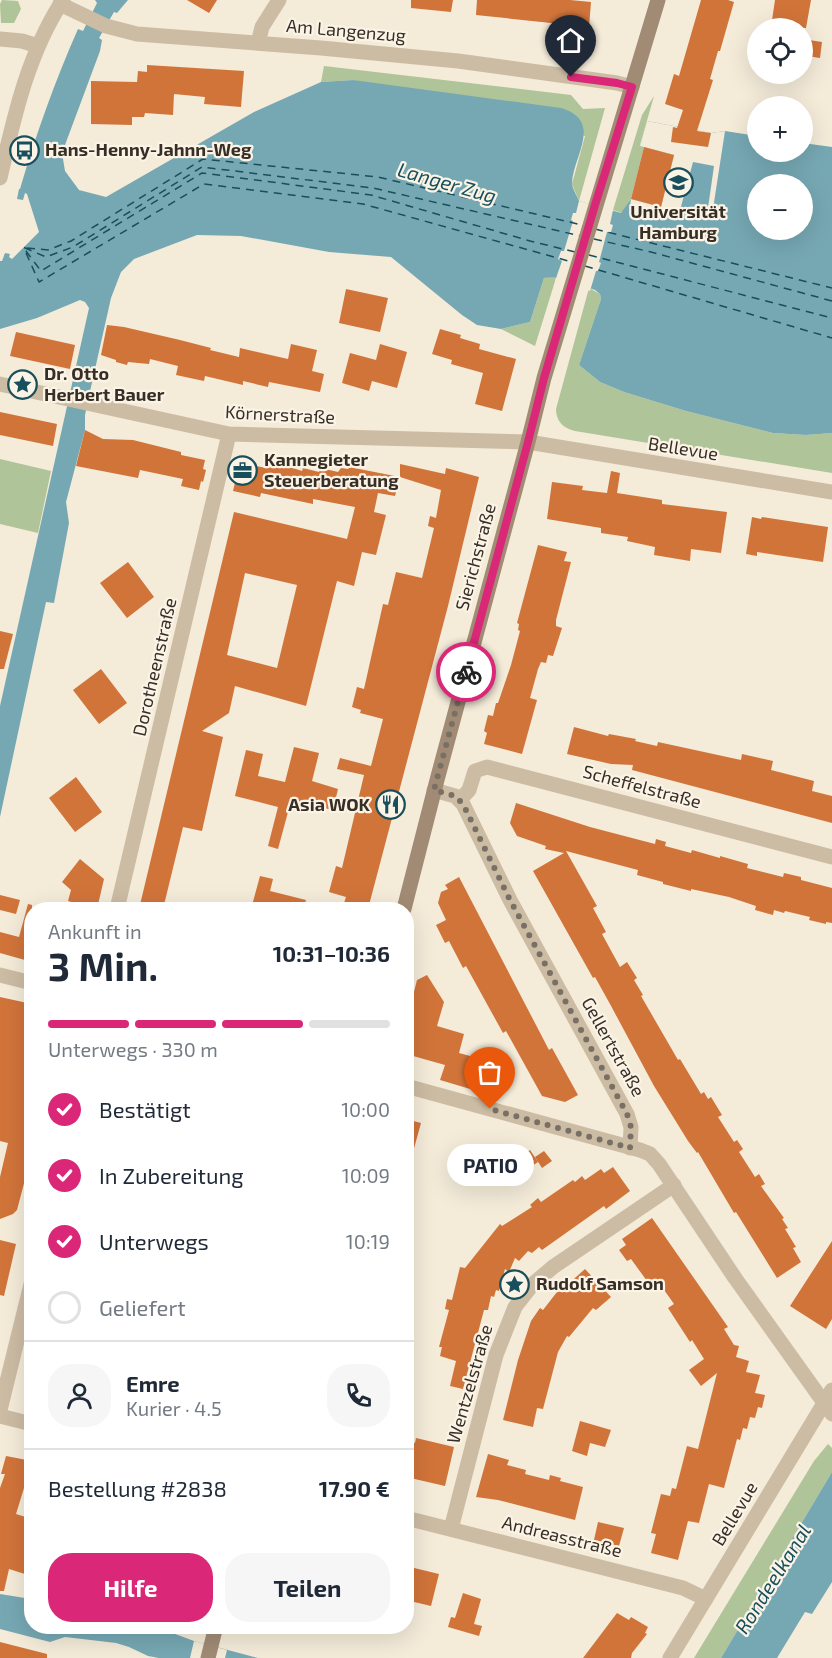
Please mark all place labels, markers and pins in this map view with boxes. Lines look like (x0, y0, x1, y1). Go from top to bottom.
pin (545, 15, 596, 77)
bus stop icon: Hans-Henny-Jahnn-Weg (8, 134, 40, 166)
place label: Hans-Henny-Jahnn-Weg (45, 138, 252, 160)
school or university icon: Universität Hamburg (662, 167, 694, 199)
place label: Universität Hamburg (630, 200, 726, 243)
place label: Dr. Otto Herbert Bauer (44, 362, 165, 405)
place icon: Dr. Otto Herbert Bauer (7, 368, 39, 400)
place label: Kannegieter Steuerberatung (264, 448, 399, 491)
office icon: Kannegieter Steuerberatung (227, 454, 259, 486)
restaurant icon: Asia WOK (375, 789, 407, 821)
place label: Asia WOK (288, 793, 371, 815)
pin (464, 1047, 515, 1109)
callout: PATIO (446, 1145, 534, 1187)
place icon: Rudolf Samson (499, 1268, 531, 1300)
place label: Rudolf Samson (536, 1272, 664, 1294)

